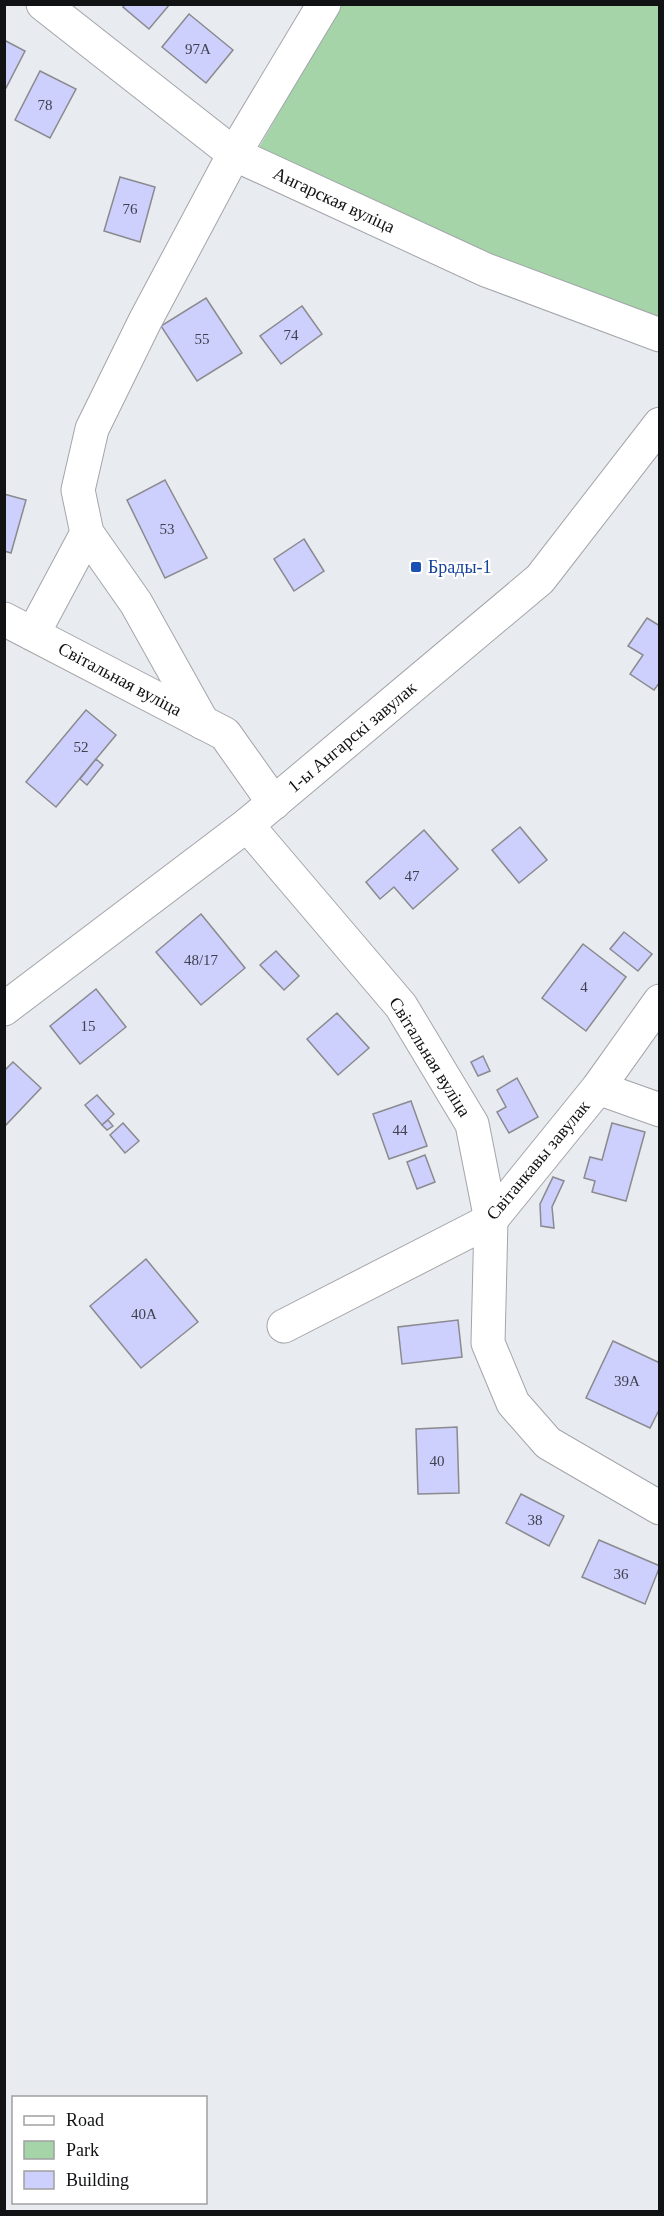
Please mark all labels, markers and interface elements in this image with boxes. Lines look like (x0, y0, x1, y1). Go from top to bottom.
house number: 97А (185, 41, 211, 57)
house number: 78 (38, 97, 53, 113)
street label: Ангарская вуліца (270, 163, 398, 237)
house number: 76 (123, 201, 138, 217)
house number: 74 (284, 327, 299, 343)
house number: 55 (195, 331, 210, 347)
house number: 53 (160, 521, 175, 537)
place label: Брады-1 (428, 557, 492, 577)
marker: Брады-1 (409, 560, 423, 574)
street label: Світальная вуліца (55, 638, 185, 720)
street label: 1-ы Ангарскі завулак (284, 677, 421, 797)
house number: 52 (74, 739, 89, 755)
house number: 47 (405, 868, 420, 884)
house number: 48/17 (184, 952, 219, 968)
house number: 4 (580, 979, 588, 995)
street label: Світальная вуліца (385, 994, 475, 1120)
house number: 15 (81, 1018, 96, 1034)
street label: Світанкавы завулак (482, 1096, 594, 1224)
house number: 44 (393, 1122, 408, 1138)
house number: 40А (131, 1306, 157, 1322)
house number: 39А (614, 1373, 640, 1389)
house number: 40 (430, 1453, 445, 1469)
house number: 38 (528, 1512, 543, 1528)
house number: 36 (614, 1566, 629, 1582)
legend (12, 2096, 207, 2204)
text: Road (66, 2110, 104, 2130)
text: Park (66, 2140, 99, 2160)
text: Building (66, 2170, 129, 2190)

